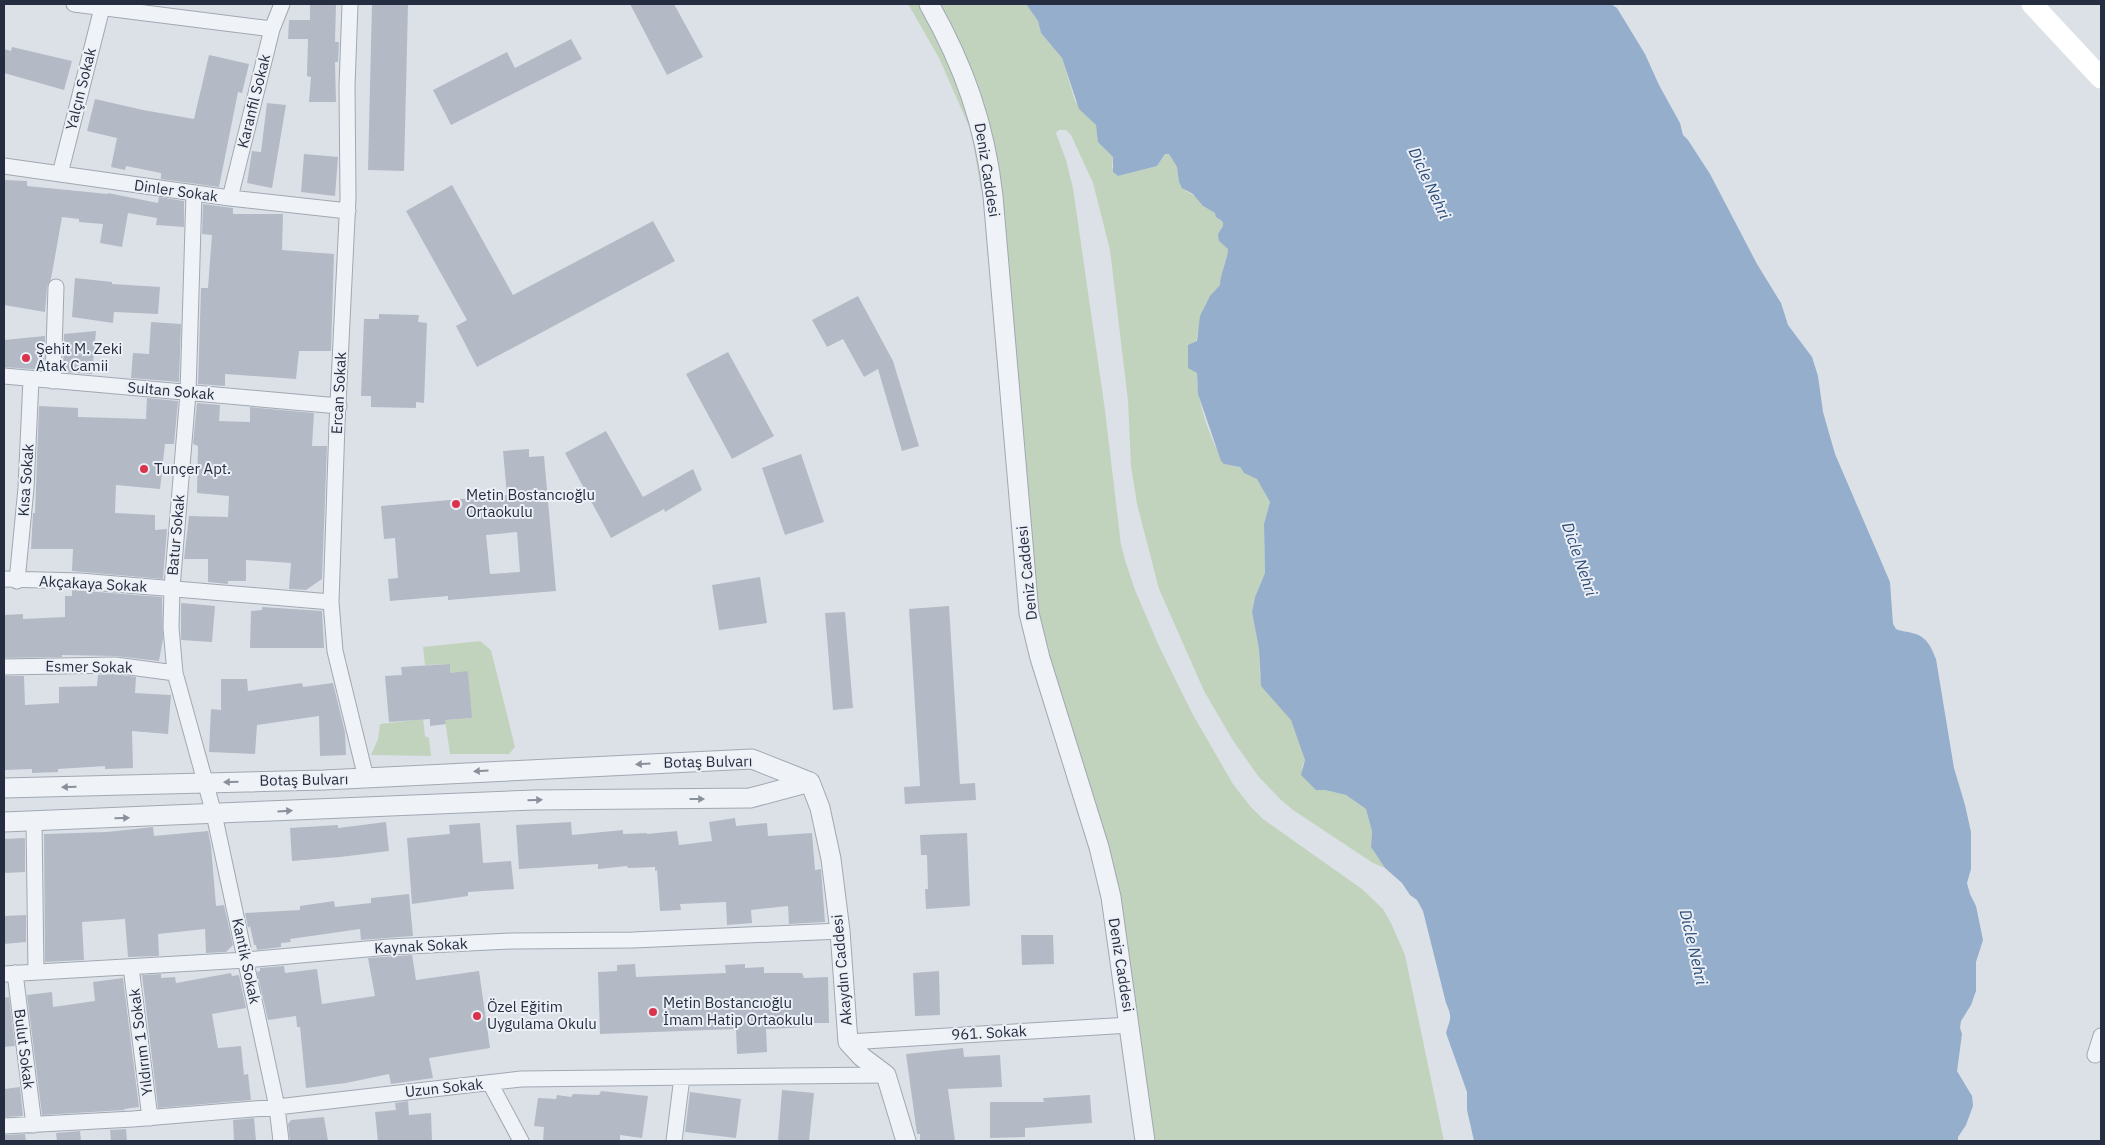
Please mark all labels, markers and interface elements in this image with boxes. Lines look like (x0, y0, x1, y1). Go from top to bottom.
street label: Yalçın Sokak (61, 46, 100, 132)
street label: Karanfil Sokak (233, 52, 274, 150)
street label: Deniz Caddesi (971, 121, 1004, 218)
water label: Dicle Nehri (1405, 144, 1456, 223)
street label: Dinler Sokak (133, 175, 219, 206)
place label: Şehit M. Zeki Atak Camii (36, 339, 122, 375)
street label: Ercan Sokak (327, 351, 350, 435)
marker: Şehit M. Zeki Atak Camii (20, 352, 32, 364)
street label: Sultan Sokak (127, 377, 216, 404)
street label: Kısa Sokak (13, 443, 38, 517)
place label: Tunçer Apt. (154, 459, 231, 478)
marker: Tunçer Apt. (138, 463, 150, 475)
place label: Metin Bostancıoğlu Ortaokulu (466, 485, 595, 521)
street label: Batur Sokak (162, 493, 189, 576)
marker: Metin Bostancıoğlu Ortaokulu (450, 498, 462, 510)
water label: Dicle Nehri (1558, 519, 1602, 599)
street label: Deniz Caddesi (1012, 525, 1041, 621)
street label: Akçakaya Sokak (38, 571, 148, 596)
street label: Esmer Sokak (45, 656, 133, 677)
street label: Botaş Bulvarı (663, 751, 753, 772)
one-way arrow (635, 760, 651, 768)
one-way arrow (473, 768, 489, 776)
street label: Botaş Bulvarı (259, 769, 349, 790)
one-way arrow (223, 778, 239, 786)
one-way arrow (61, 783, 77, 791)
one-way arrow (689, 795, 705, 803)
one-way arrow (527, 796, 543, 804)
one-way arrow (277, 807, 293, 815)
one-way arrow (115, 814, 131, 822)
water label: Dicle Nehri (1676, 907, 1713, 987)
street label: Akaydın Caddesi (827, 914, 856, 1026)
street label: Kantik Sokak (228, 916, 265, 1006)
street label: Deniz Caddesi (1105, 916, 1138, 1013)
street label: Kaynak Sokak (374, 934, 468, 957)
street label: Yıldırım 1 Sokak (124, 987, 157, 1097)
place label: Metin Bostancıoğlu İmam Hatip Ortaokulu (663, 993, 813, 1029)
place label: Özel Eğitim Uygulama Okulu (487, 997, 597, 1033)
marker: Metin Bostancıoğlu İmam Hatip Ortaokulu (647, 1006, 659, 1018)
street label: Bulut Sokak (10, 1008, 39, 1090)
marker: Özel Eğitim Uygulama Okulu (471, 1010, 483, 1022)
street label: 961. Sokak (951, 1021, 1027, 1044)
street label: Uzun Sokak (404, 1074, 484, 1101)

